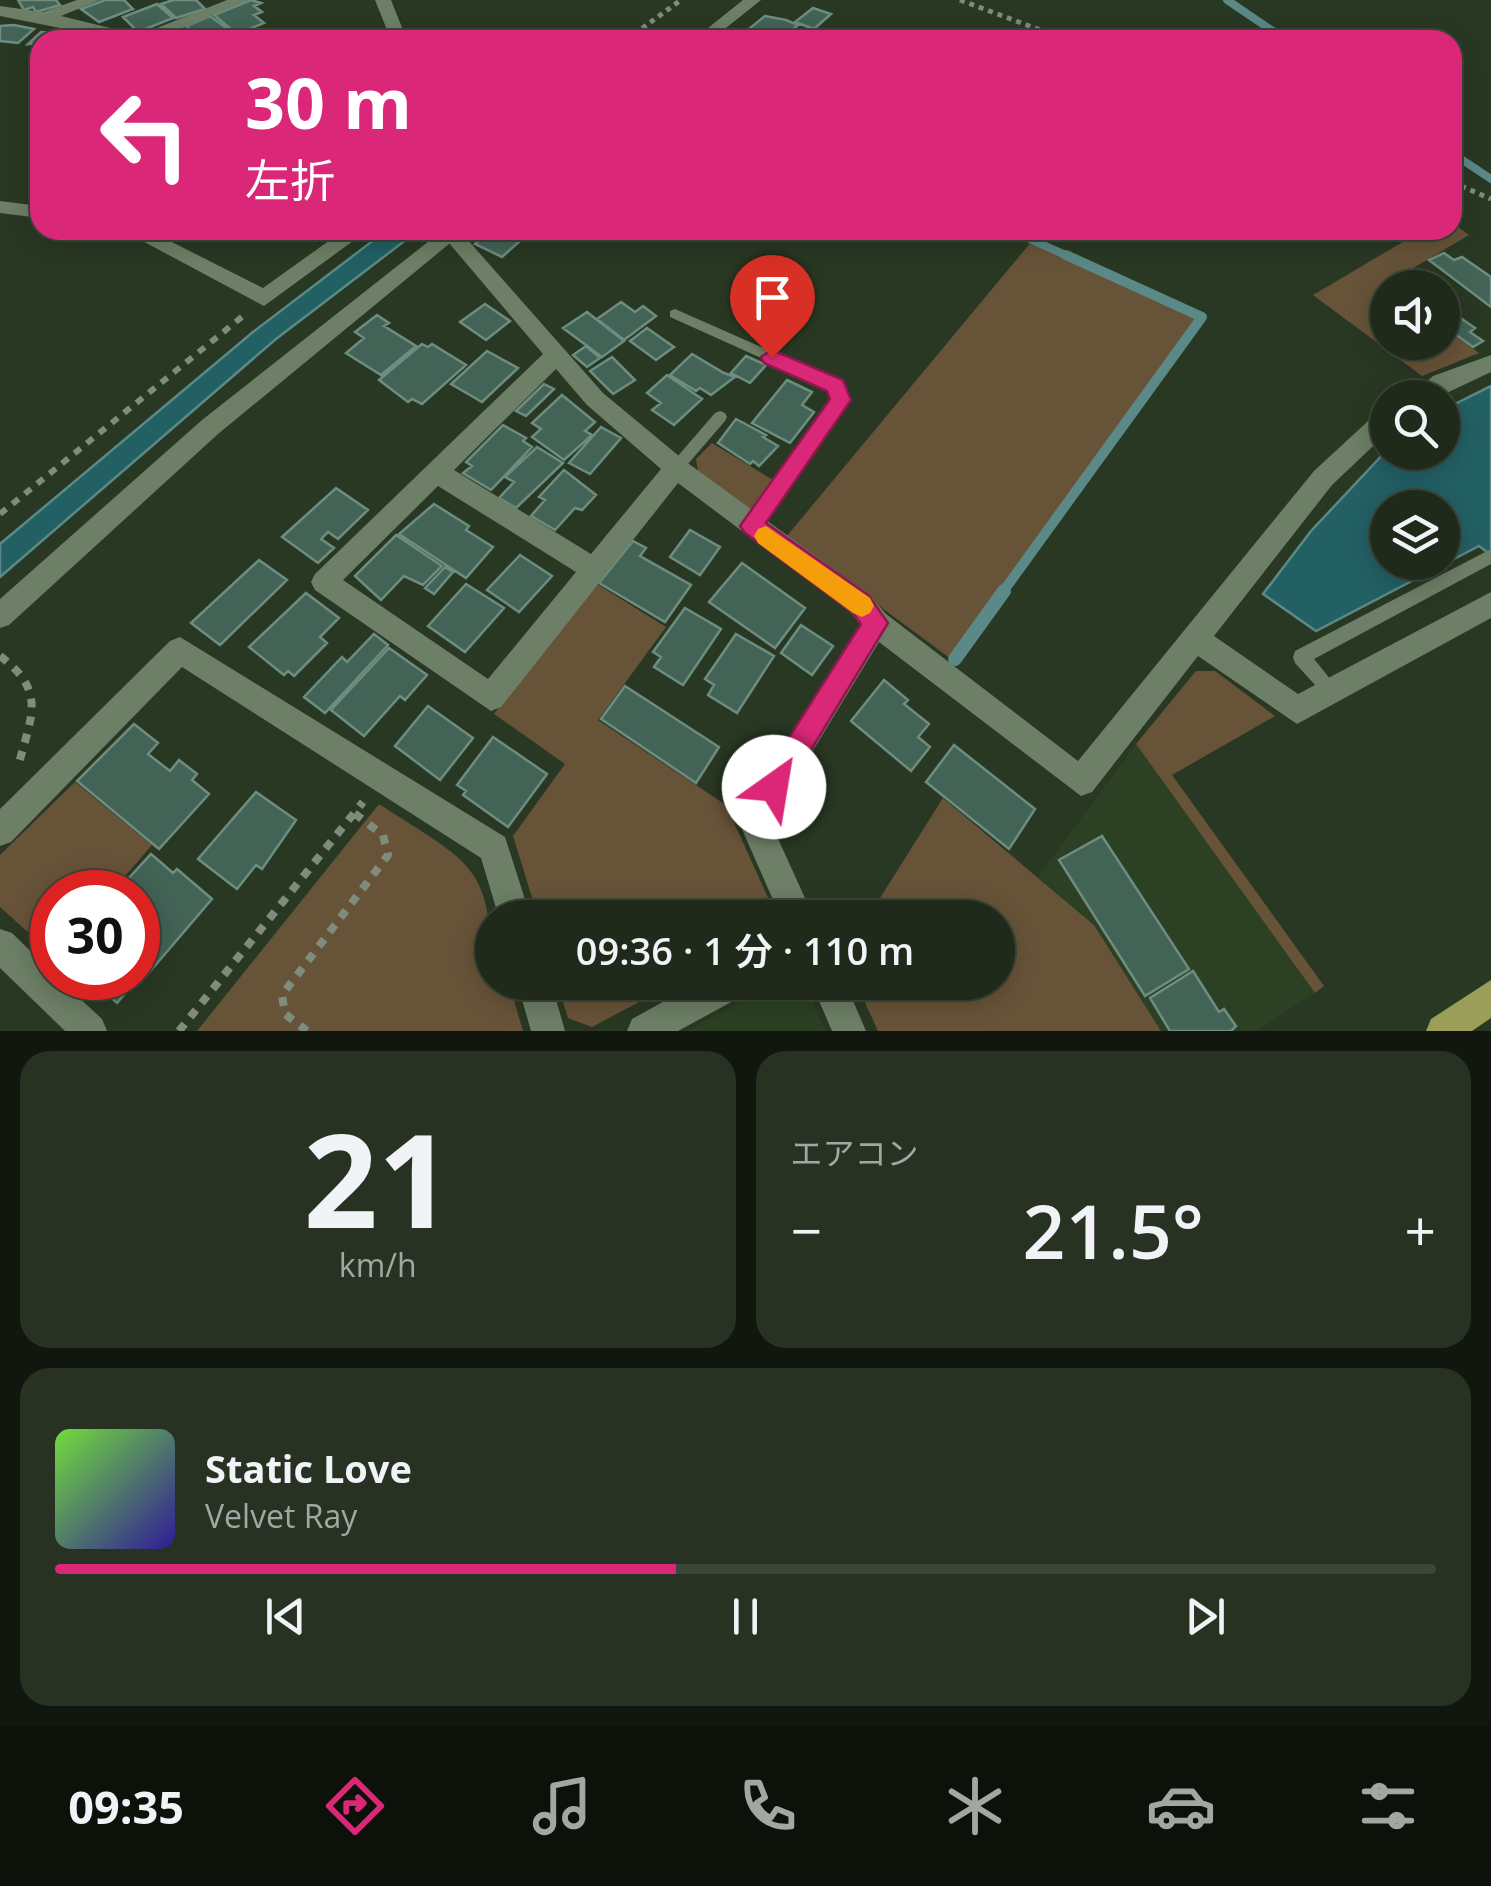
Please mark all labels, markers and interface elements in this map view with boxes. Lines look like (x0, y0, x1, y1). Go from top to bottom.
text: 30 m (245, 54, 412, 150)
icon: left (80, 70, 210, 200)
text: 左折 (245, 149, 335, 210)
pin (730, 255, 815, 358)
icon: arrive (745, 270, 800, 325)
map controls (1370, 270, 1460, 580)
button: sound (1370, 270, 1460, 360)
button: search (1370, 380, 1460, 470)
button: layers (1370, 490, 1460, 580)
position arrow (722, 735, 826, 839)
speed limit sign: 30 (30, 870, 160, 1000)
text: 09:36 · 1 分 · 110 m (576, 924, 914, 976)
text: 21 (303, 1089, 452, 1266)
text: エアコン (791, 1131, 919, 1174)
text: 21.5° (1023, 1179, 1204, 1281)
text: − (791, 1192, 822, 1267)
text: + (1405, 1192, 1436, 1267)
text: km/h (339, 1243, 417, 1286)
text: Static Love (205, 1442, 412, 1494)
text: Velvet Ray (205, 1494, 357, 1537)
icon: previous (258, 1589, 313, 1644)
icon: pause (718, 1589, 773, 1644)
icon: next (1178, 1589, 1233, 1644)
icon: directions (320, 1771, 390, 1841)
icon: music (527, 1771, 597, 1841)
icon: phone (733, 1771, 803, 1841)
icon: climate (940, 1771, 1010, 1841)
icon: car (1146, 1771, 1216, 1841)
icon: filters (1353, 1771, 1423, 1841)
text: 09:35 (68, 1776, 184, 1837)

